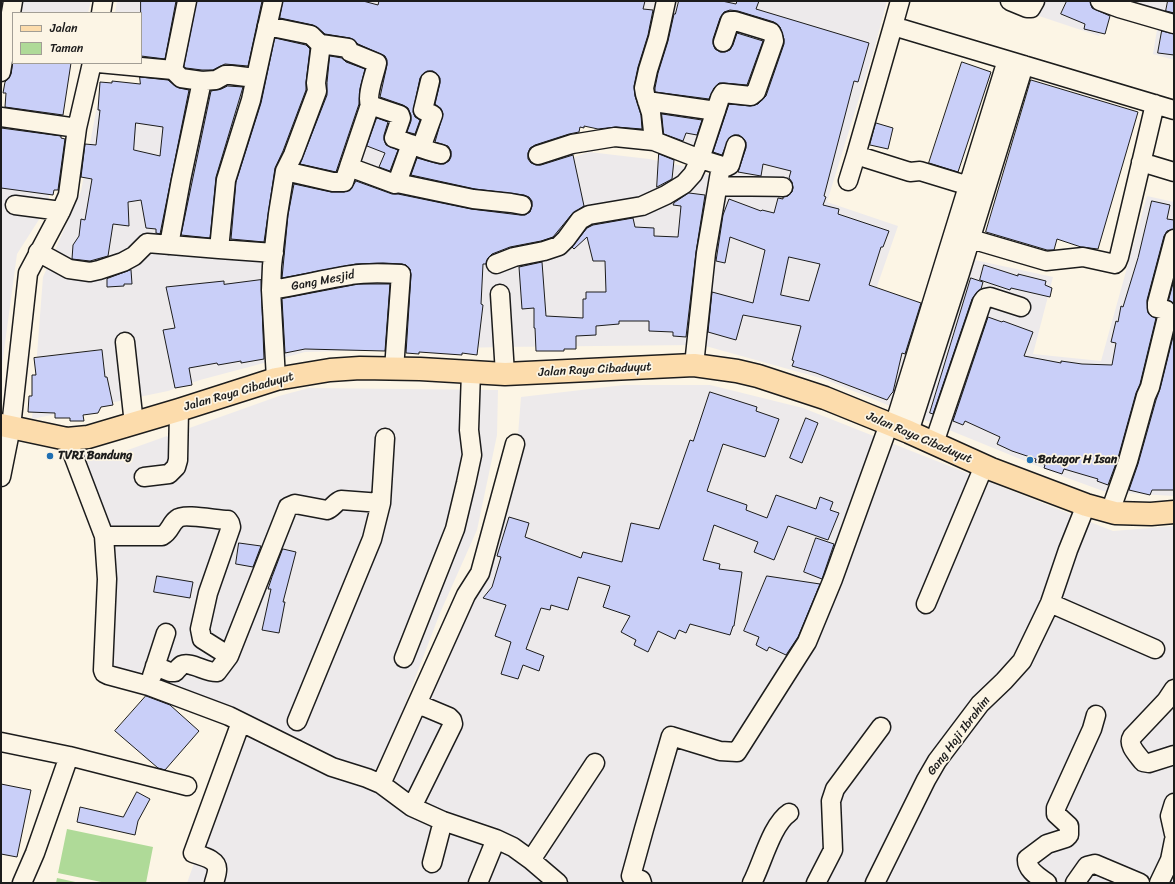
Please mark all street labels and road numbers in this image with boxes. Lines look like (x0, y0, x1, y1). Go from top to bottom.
street label: Gang Mesjid (290, 268, 356, 294)
street label: Jalan Raya Cibaduyut (538, 360, 652, 380)
street label: Jalan Raya Cibaduyut (183, 369, 295, 415)
street label: Jalan Raya Cibaduyut (864, 409, 974, 467)
street label: Gang Haji Ibrahim (925, 694, 993, 778)

